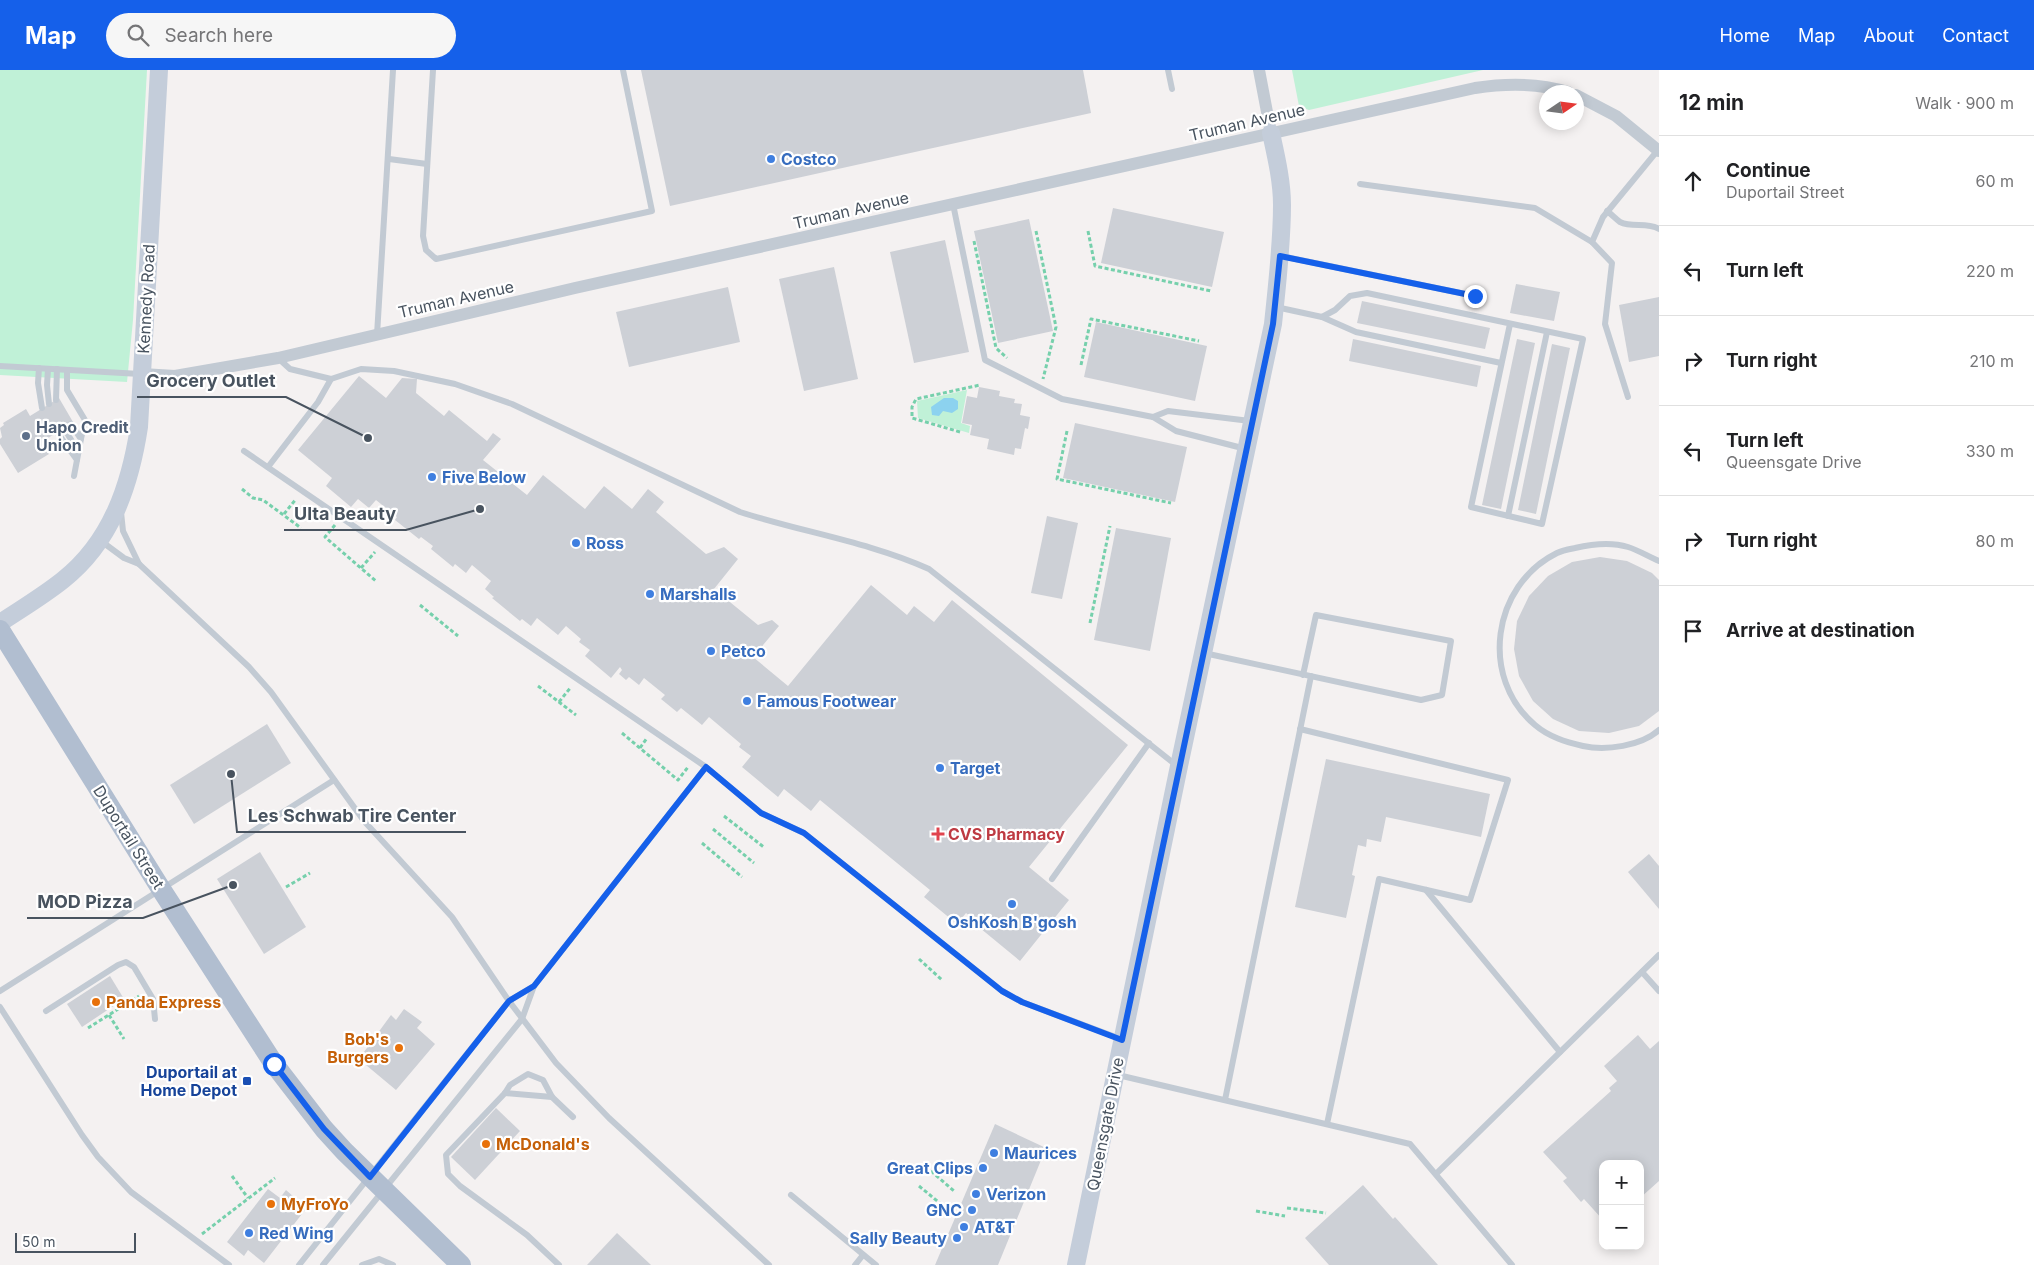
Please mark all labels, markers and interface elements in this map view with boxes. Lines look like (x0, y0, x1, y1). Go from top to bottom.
search box (106, 13, 456, 58)
text: Map (25, 21, 76, 50)
icon: search (124, 21, 152, 49)
text: Search here (164, 24, 273, 47)
text: Home (1720, 25, 1770, 46)
text: Map (1798, 25, 1835, 46)
text: About (1863, 25, 1914, 46)
text: Contact (1942, 25, 2009, 46)
north arrow (1539, 85, 1584, 130)
text: 12 min (1679, 90, 1744, 115)
text: Walk · 900 m (1915, 93, 2014, 113)
street label: Truman Avenue (1187, 99, 1307, 145)
place label: Costco (781, 149, 837, 169)
marker: Costco (765, 153, 777, 165)
text: Continue (1726, 159, 1811, 182)
icon: ahead (1679, 167, 1707, 195)
text: 60 m (1975, 171, 2014, 191)
text: Duportail Street (1726, 182, 1844, 202)
street label: Truman Avenue (791, 187, 911, 233)
street label: Kennedy Road (133, 244, 159, 354)
icon: left (1679, 257, 1707, 285)
text: Turn left (1726, 259, 1804, 282)
text: 220 m (1966, 261, 2014, 281)
street label: Truman Avenue (396, 276, 516, 322)
route end (1464, 285, 1487, 308)
icon: right (1679, 347, 1707, 375)
text: Turn right (1726, 349, 1817, 372)
text: 210 m (1969, 351, 2014, 371)
callout: Grocery Outlet (137, 364, 286, 397)
text: Grocery Outlet (146, 370, 276, 391)
place label: Hapo Credit Union (36, 417, 129, 455)
text: Turn left (1726, 429, 1804, 452)
marker: Hapo Credit Union (20, 430, 32, 442)
icon: left (1679, 437, 1707, 465)
text: 330 m (1966, 441, 2014, 461)
text: Queensgate Drive (1726, 452, 1862, 472)
place label: Five Below (442, 467, 526, 487)
marker: Five Below (426, 471, 438, 483)
callout: Ulta Beauty (284, 497, 406, 530)
text: Ulta Beauty (294, 503, 396, 524)
icon: right (1679, 527, 1707, 555)
text: Turn right (1726, 529, 1817, 552)
text: 80 m (1975, 531, 2014, 551)
place label: Ross (586, 533, 624, 553)
marker: Ross (570, 537, 582, 549)
place label: Marshalls (660, 584, 737, 604)
marker: Marshalls (644, 588, 656, 600)
icon: arrive (1679, 617, 1707, 645)
text: Arrive at destination (1726, 619, 1915, 642)
place label: Petco (721, 641, 766, 661)
marker: Petco (705, 645, 717, 657)
place label: Famous Footwear (757, 691, 897, 711)
marker: Famous Footwear (741, 695, 753, 707)
place label: Target (950, 758, 1001, 778)
marker: Target (934, 762, 946, 774)
street label: Duportail Street (89, 782, 169, 892)
callout: Les Schwab Tire Center (237, 799, 466, 832)
text: Les Schwab Tire Center (248, 805, 456, 826)
place label: CVS Pharmacy (948, 824, 1065, 844)
marker: CVS Pharmacy (932, 828, 944, 840)
callout: MOD Pizza (27, 885, 143, 918)
text: MOD Pizza (37, 891, 133, 912)
marker: OshKosh B'gosh (1006, 898, 1018, 910)
place label: OshKosh B'gosh (947, 912, 1077, 932)
place label: Panda Express (106, 992, 221, 1012)
marker: Panda Express (90, 996, 102, 1008)
place label: Bob's Burgers (327, 1029, 389, 1067)
marker: Bob's Burgers (393, 1042, 405, 1054)
route start (263, 1053, 286, 1076)
street label: Queensgate Drive (1082, 1056, 1128, 1192)
place label: Duportail at Home Depot (140, 1062, 237, 1100)
marker: Duportail at Home Depot (241, 1075, 253, 1087)
place label: McDonald's (496, 1134, 590, 1154)
marker: McDonald's (480, 1138, 492, 1150)
place label: Maurices (1004, 1143, 1077, 1163)
marker: Maurices (988, 1147, 1000, 1159)
place label: Great Clips (887, 1158, 973, 1178)
map controls (1599, 1160, 1644, 1250)
button: + (1599, 1160, 1644, 1205)
marker: Great Clips (977, 1162, 989, 1174)
place label: Verizon (986, 1184, 1046, 1204)
marker: Verizon (970, 1188, 982, 1200)
place label: MyFroYo (281, 1194, 349, 1214)
marker: MyFroYo (265, 1198, 277, 1210)
place label: GNC (926, 1200, 962, 1220)
marker: GNC (966, 1204, 978, 1216)
button: − (1599, 1205, 1644, 1250)
place label: AT&T (974, 1217, 1016, 1237)
marker: AT&T (958, 1221, 970, 1233)
place label: Red Wing (259, 1223, 334, 1243)
marker: Red Wing (243, 1227, 255, 1239)
place label: Sally Beauty (850, 1228, 947, 1248)
scale bar (15, 1230, 136, 1253)
marker: Sally Beauty (951, 1232, 963, 1244)
text: 50 m (22, 1233, 56, 1250)

